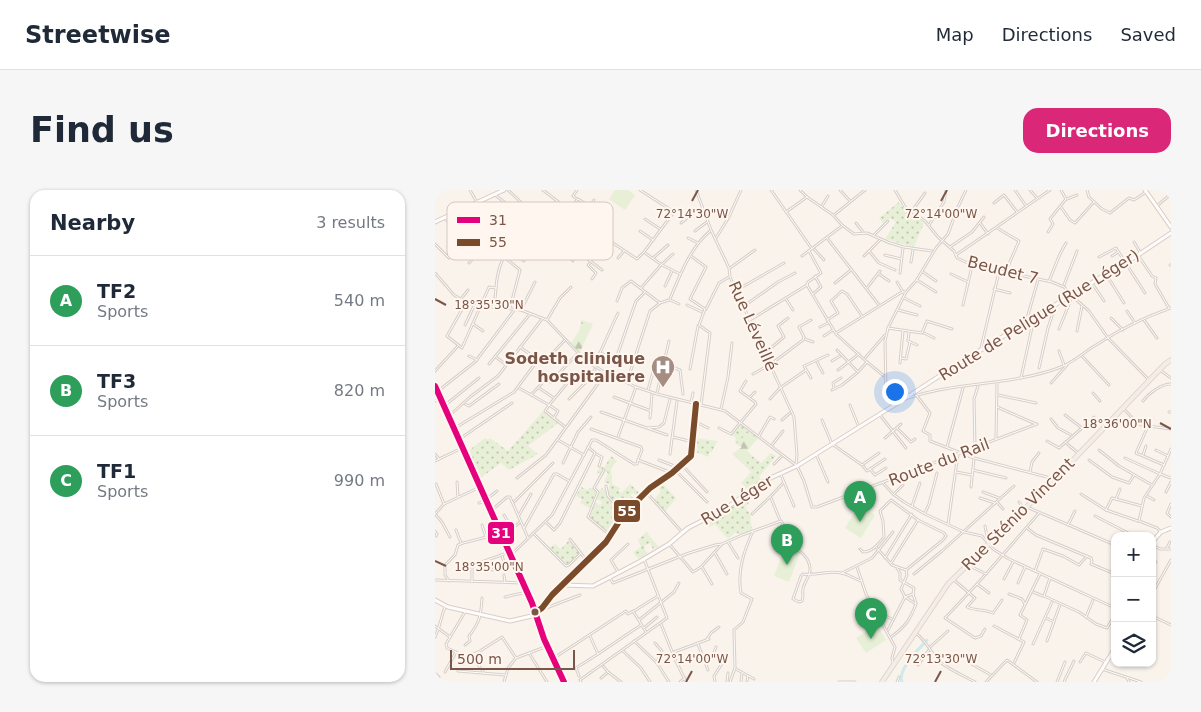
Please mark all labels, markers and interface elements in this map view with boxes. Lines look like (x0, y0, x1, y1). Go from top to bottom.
text: Streetwise (25, 21, 171, 49)
text: Map (936, 24, 974, 45)
text: Directions (1002, 24, 1092, 45)
text: Saved (1120, 24, 1176, 45)
button: Directions (1023, 108, 1171, 153)
text: Find us (30, 110, 174, 150)
legend (447, 202, 613, 260)
text: 72°14'30"W (656, 207, 728, 221)
text: 72°14'00"W (905, 207, 977, 221)
text: Nearby (50, 211, 135, 235)
text: 31 (489, 212, 507, 228)
text: 3 results (316, 213, 385, 232)
text: 55 (489, 234, 507, 250)
street label: Route de Peligue (Rue Léger) (935, 245, 1143, 385)
street label: Beudet 7 (966, 252, 1040, 288)
street label: Rue Léveillé (725, 278, 781, 374)
text: TF2 (97, 280, 136, 302)
text: A (60, 291, 72, 310)
text: 540 m (334, 291, 385, 310)
text: 18°35'30"N (454, 298, 524, 312)
text: Sports (97, 302, 148, 321)
place label: Sodeth clinique hospitaliere (505, 349, 645, 386)
hospital icon: Sodeth clinique hospitaliere (650, 354, 676, 388)
text: TF3 (97, 370, 136, 392)
your location (882, 379, 908, 405)
text: B (60, 381, 72, 400)
text: 820 m (334, 381, 385, 400)
text: Sports (97, 392, 148, 411)
text: 18°36'00"N (1082, 417, 1152, 431)
street label: Route du Rail (886, 434, 992, 490)
street label: Rue Sténio Vincent (958, 454, 1078, 574)
text: TF1 (97, 460, 136, 482)
text: C (60, 471, 72, 490)
text: 990 m (334, 471, 385, 490)
street label: Rue Léger (698, 471, 777, 529)
pin: A (844, 481, 876, 522)
text: Sports (97, 482, 148, 501)
line badge: 55 (613, 499, 641, 523)
text: 55 (617, 503, 637, 519)
line badge: 31 (487, 521, 515, 545)
pin: B (771, 524, 803, 565)
text: 31 (491, 525, 511, 541)
map controls (1111, 532, 1156, 667)
button: + (1111, 532, 1156, 577)
text: 18°35'00"N (454, 560, 524, 574)
button: − (1111, 577, 1156, 622)
pin: C (855, 598, 887, 639)
unlabelled marker (530, 607, 540, 617)
button: layers (1111, 622, 1156, 667)
scale bar (450, 647, 575, 670)
text: 500 m (457, 651, 502, 667)
text: 72°14'00"W (656, 652, 728, 666)
text: 72°13'30"W (905, 652, 977, 666)

